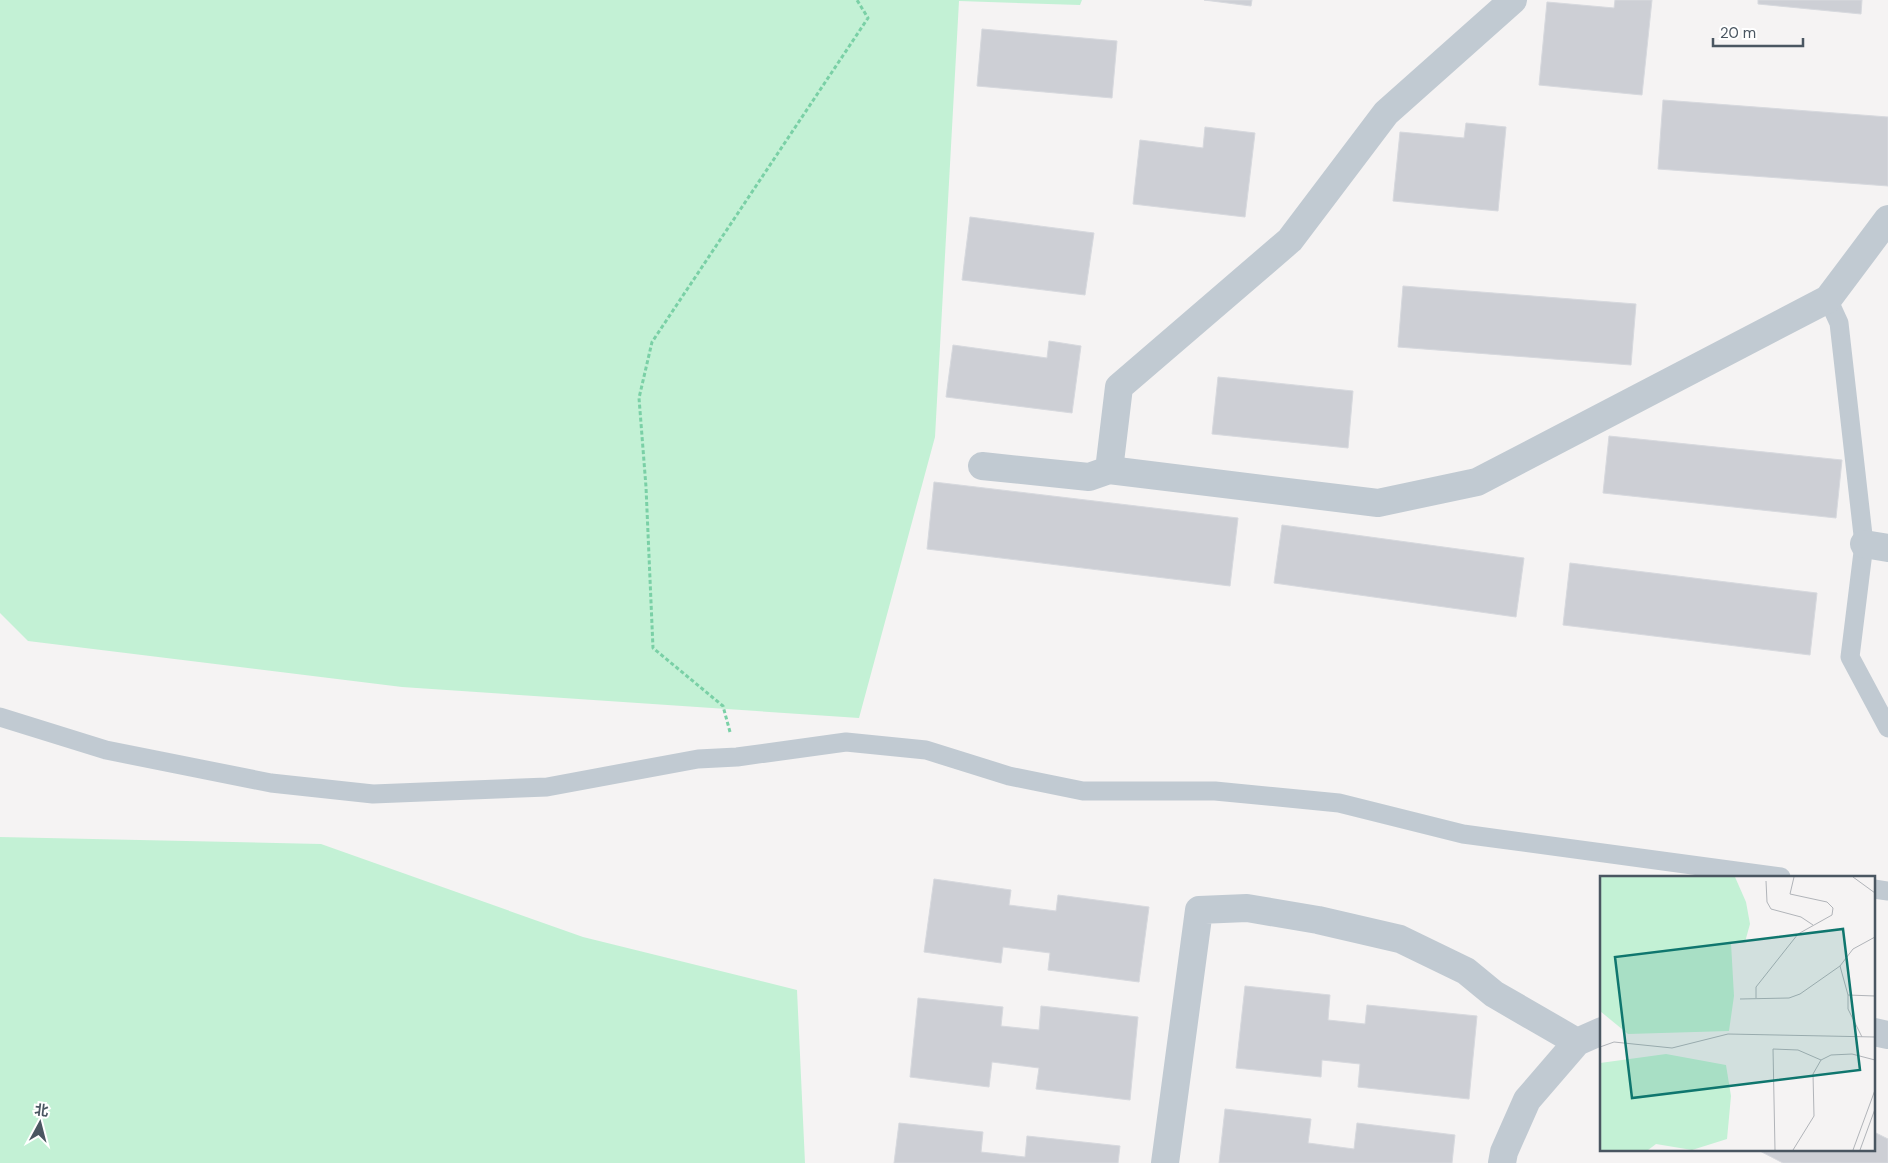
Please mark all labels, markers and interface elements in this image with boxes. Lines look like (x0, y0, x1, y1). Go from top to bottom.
scale bar (1713, 15, 1803, 47)
text: 20 m (1720, 23, 1756, 43)
inset map (1600, 876, 1876, 1150)
north arrow (15, 1098, 65, 1148)
text: 北 (34, 1100, 50, 1120)

